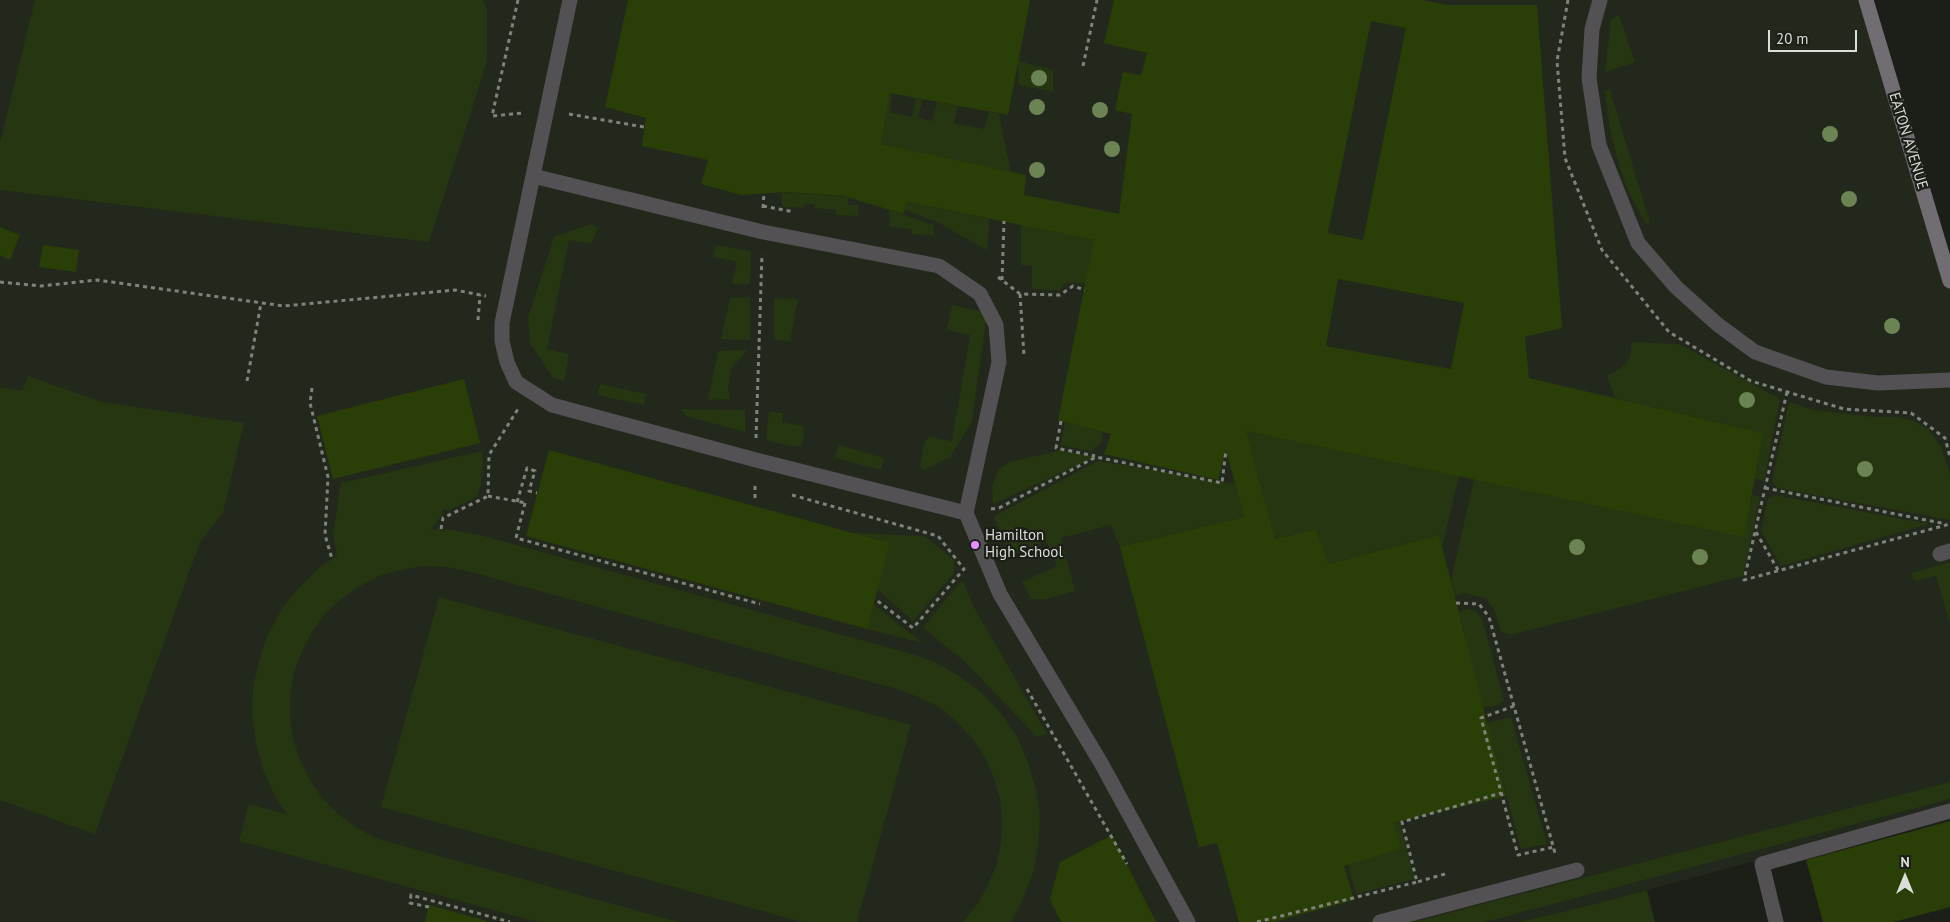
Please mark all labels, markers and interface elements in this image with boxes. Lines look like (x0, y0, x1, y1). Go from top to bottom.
scale bar (1770, 20, 1859, 52)
text: 20 m (1776, 29, 1809, 48)
street label: EATON AVENUE (1885, 90, 1931, 192)
place label: Hamilton High School (985, 527, 1063, 562)
marker: Hamilton High School (969, 539, 981, 551)
north arrow (1880, 852, 1930, 902)
text: N (1900, 853, 1910, 871)

